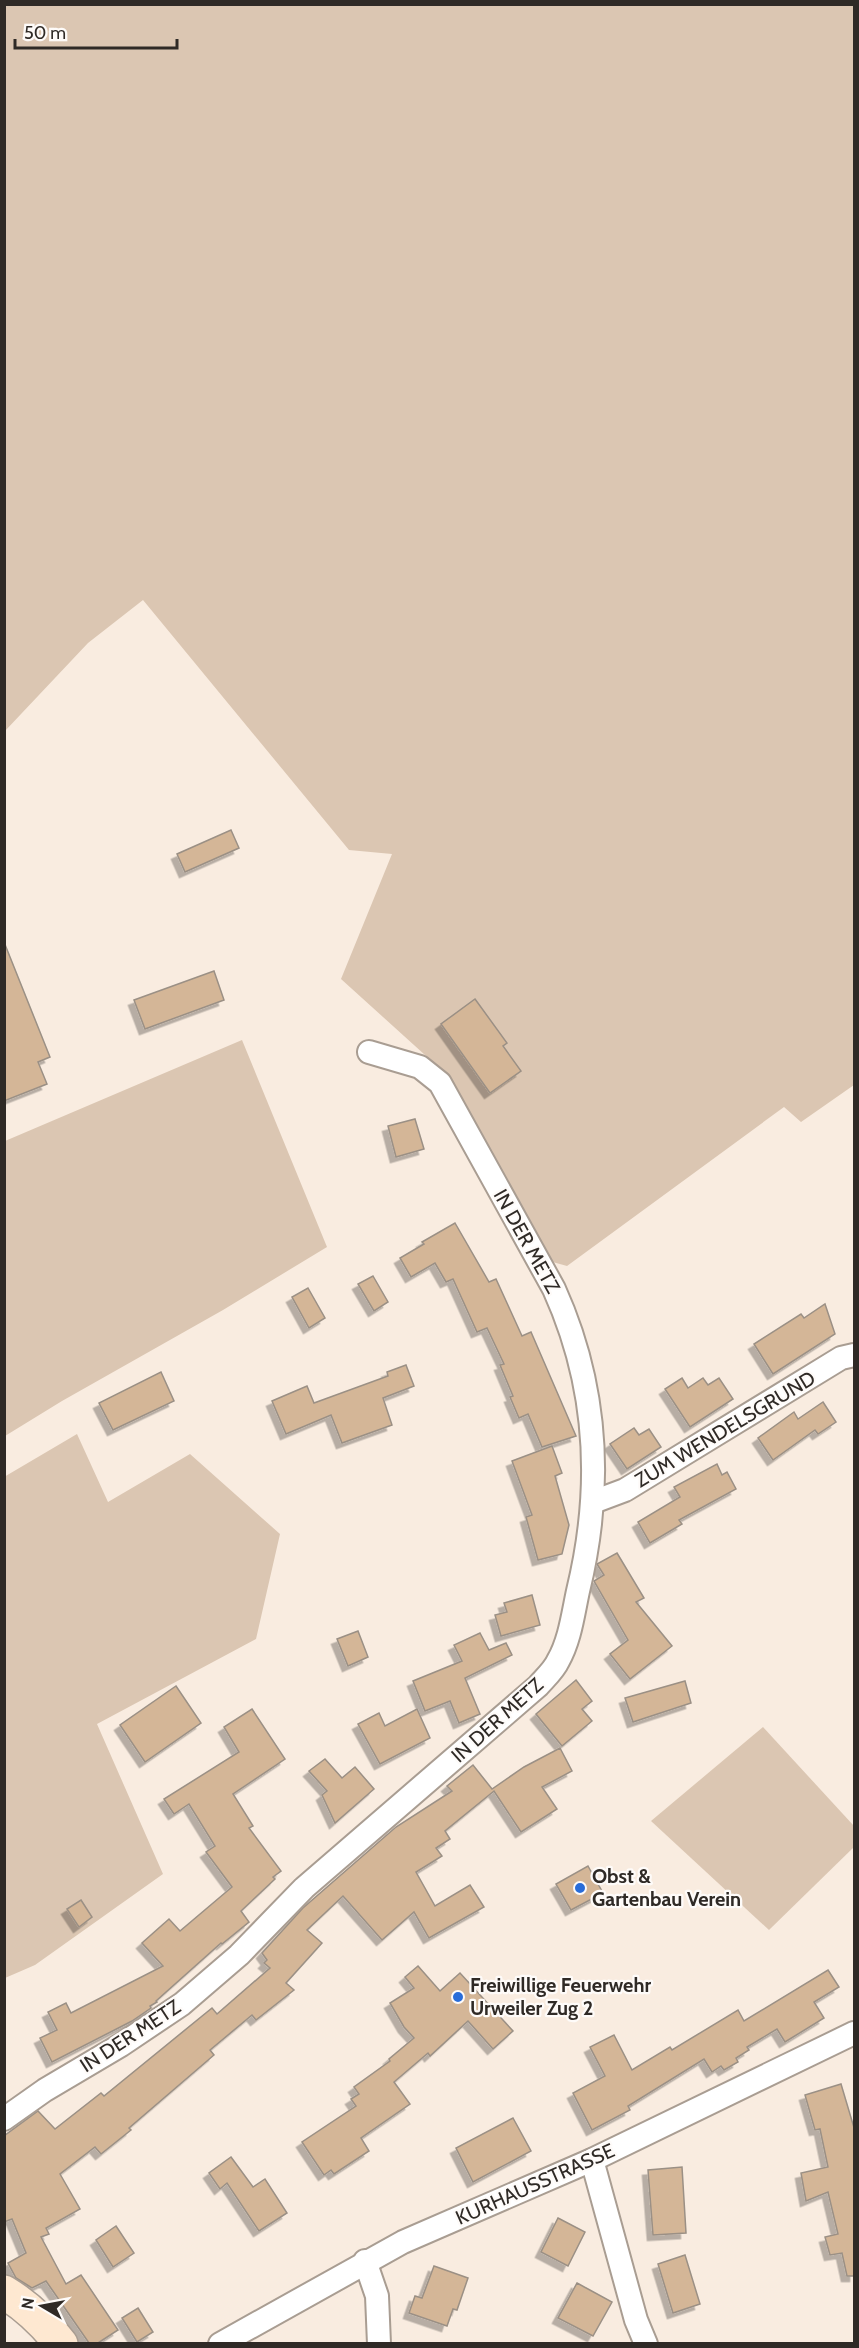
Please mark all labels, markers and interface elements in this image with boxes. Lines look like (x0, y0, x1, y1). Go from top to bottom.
scale bar (15, 12, 177, 50)
text: 50 m (24, 22, 66, 44)
street label: IN DER METZ (489, 1185, 565, 1297)
street label: ZUM WENDELSGRUND (631, 1366, 819, 1492)
street label: IN DER METZ (446, 1673, 548, 1767)
place label: Obst & Gartenbau Verein (592, 1864, 741, 1911)
marker: Obst & Gartenbau Verein (573, 1881, 587, 1895)
place label: Freiwillige Feuerwehr Urweiler Zug 2 (470, 1973, 651, 2020)
marker: Freiwillige Feuerwehr Urweiler Zug 2 (451, 1990, 465, 2004)
street label: IN DER METZ (75, 1995, 185, 2077)
street label: KURHAUSSTRASSE (452, 2138, 618, 2230)
north arrow (12, 2276, 72, 2336)
text: N (17, 2296, 38, 2311)

